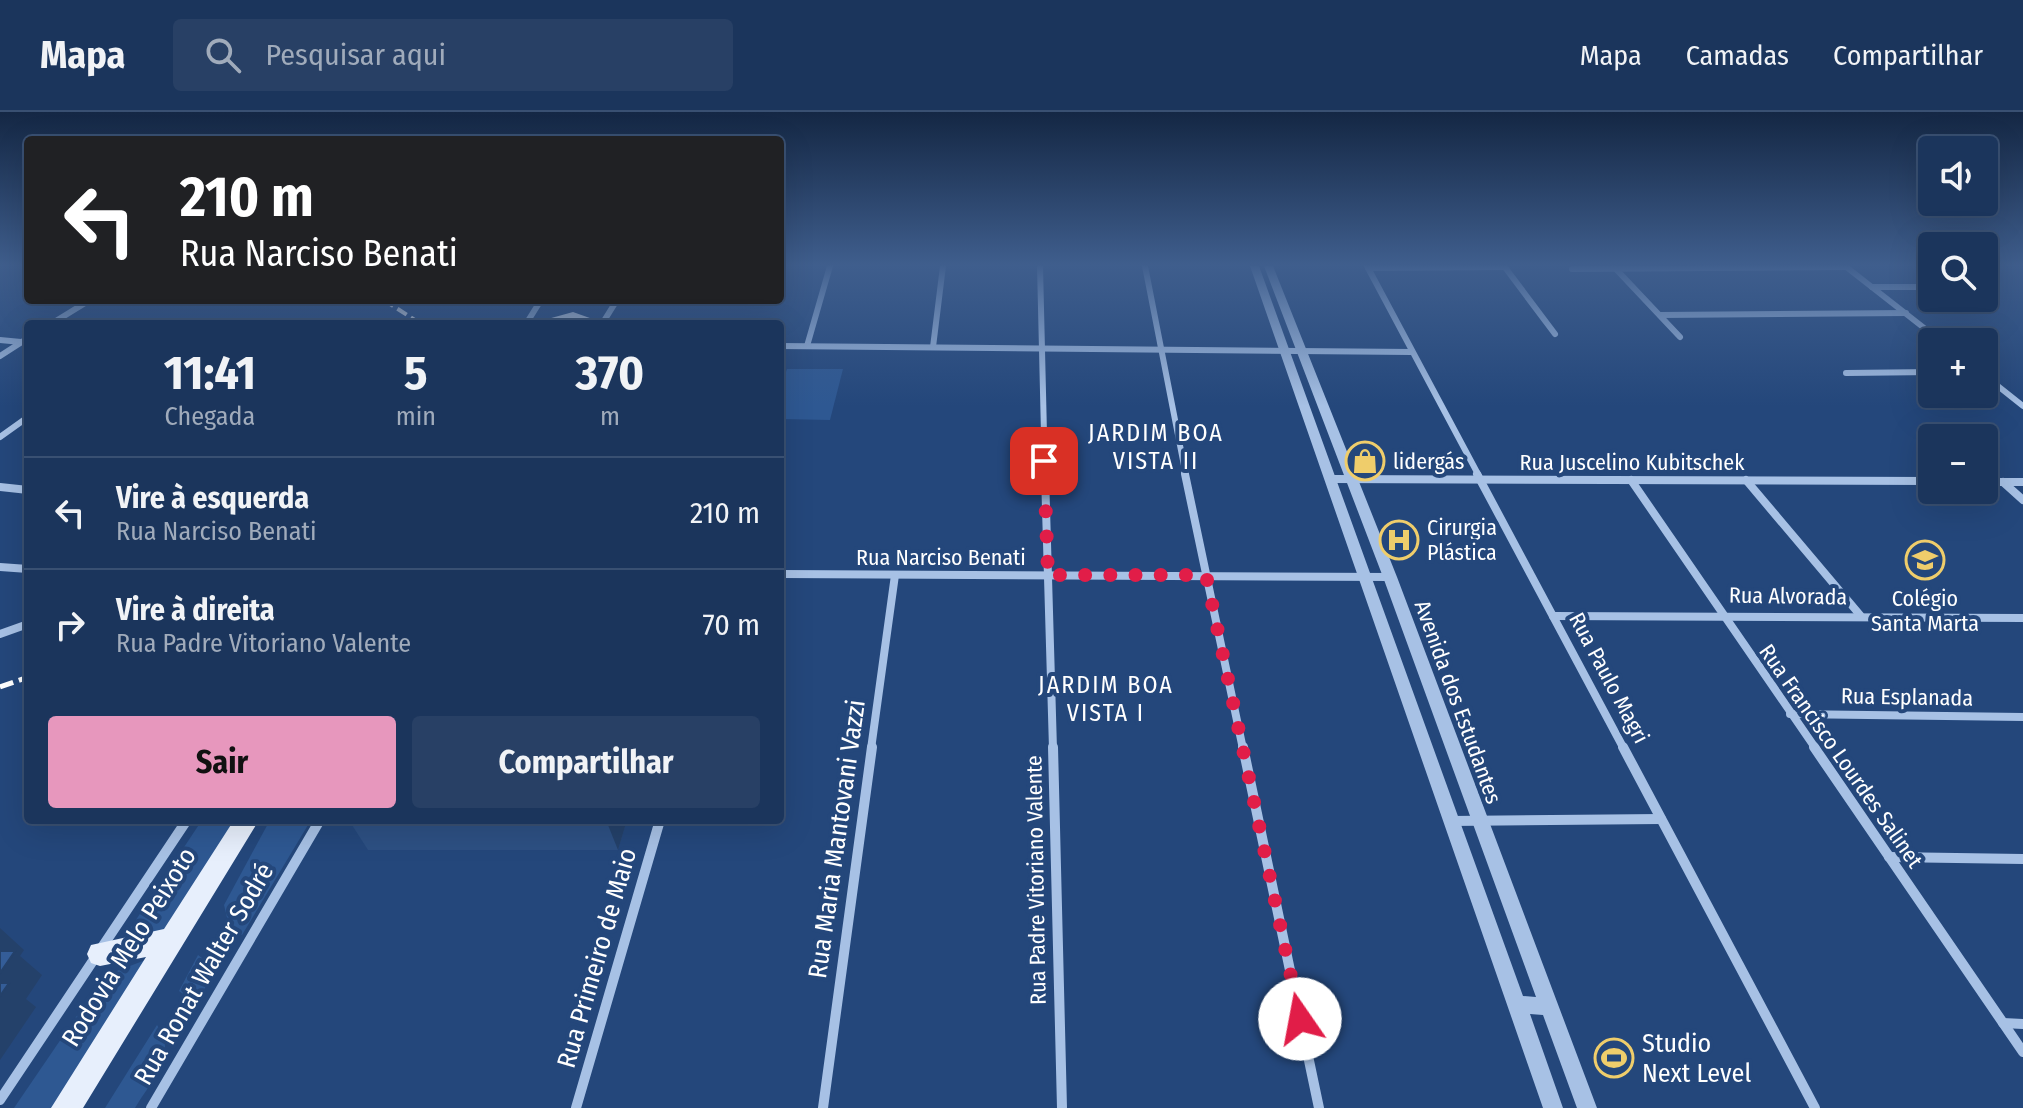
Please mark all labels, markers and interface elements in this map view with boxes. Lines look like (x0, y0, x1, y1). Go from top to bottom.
search box (173, 19, 733, 91)
text: Mapa (40, 32, 125, 78)
icon: search (201, 33, 245, 77)
text: Pesquisar aqui (265, 37, 446, 73)
text: Mapa (1580, 39, 1642, 72)
text: Camadas (1686, 39, 1789, 72)
text: Compartilhar (1833, 39, 1983, 72)
map controls (1918, 136, 1998, 504)
button: sound (1918, 136, 1998, 216)
text: 210 m (180, 164, 314, 231)
icon: left (48, 168, 152, 272)
text: Rua Narciso Benati (180, 232, 458, 276)
button: search (1918, 232, 1998, 312)
button: + (1918, 328, 1998, 408)
text: 11:41 (164, 344, 256, 402)
text: 5 (404, 344, 428, 402)
text: 370 (576, 344, 644, 402)
text: Chegada (165, 401, 255, 432)
text: min (396, 401, 436, 432)
text: m (600, 401, 620, 432)
district label: JARDIM BOA VISTA II (1088, 419, 1224, 475)
button: − (1918, 424, 1998, 504)
pin (1010, 427, 1078, 495)
icon: arrive (1022, 439, 1066, 483)
shop icon: lidergás (1344, 440, 1386, 482)
place label: lidergás (1393, 448, 1464, 475)
street label: Rua Juscelino Kubitschek (1520, 449, 1745, 476)
text: Vire à esquerda (116, 480, 309, 516)
icon: left (48, 491, 92, 535)
text: 210 m (690, 495, 760, 531)
place label: Cirurgia Plástica (1427, 514, 1497, 566)
text: Rua Narciso Benati (116, 516, 317, 547)
hospital icon: Cirurgia Plástica (1378, 519, 1420, 561)
school or university icon: Colégio Santa Marta (1904, 539, 1946, 581)
street label: Rua Narciso Benati (856, 544, 1026, 571)
street label: Rua Alvorada (1729, 581, 1847, 611)
place label: Colégio Santa Marta (1871, 585, 1979, 637)
text: Vire à direita (116, 592, 275, 628)
street label: Avenida dos Estudantes (1409, 597, 1507, 807)
icon: right (48, 603, 92, 647)
text: 70 m (702, 607, 760, 643)
street label: Rua Paulo Magri (1563, 608, 1655, 748)
text: Rua Padre Vitoriano Valente (116, 628, 411, 659)
street label: Rua Francisco Lourdes Salinet (1753, 639, 1929, 874)
district label: JARDIM BOA VISTA I (1038, 671, 1174, 727)
street label: Rua Esplanada (1841, 682, 1973, 712)
street label: Rua Maria Mantovani Vazzi (802, 698, 872, 980)
button: Sair (48, 716, 396, 808)
button: Compartilhar (412, 716, 760, 808)
street label: Rua Padre Vitoriano Valente (1020, 755, 1052, 1005)
street label: Rodovia Melo Peixoto (55, 842, 203, 1052)
street label: Rua Primeiro de Maio (551, 845, 643, 1071)
street label: Rua Ronat Walter Sodré (128, 858, 280, 1090)
position arrow (1258, 977, 1342, 1061)
place label: Studio Next Level (1642, 1028, 1751, 1089)
sports icon: Studio Next Level (1593, 1037, 1635, 1079)

